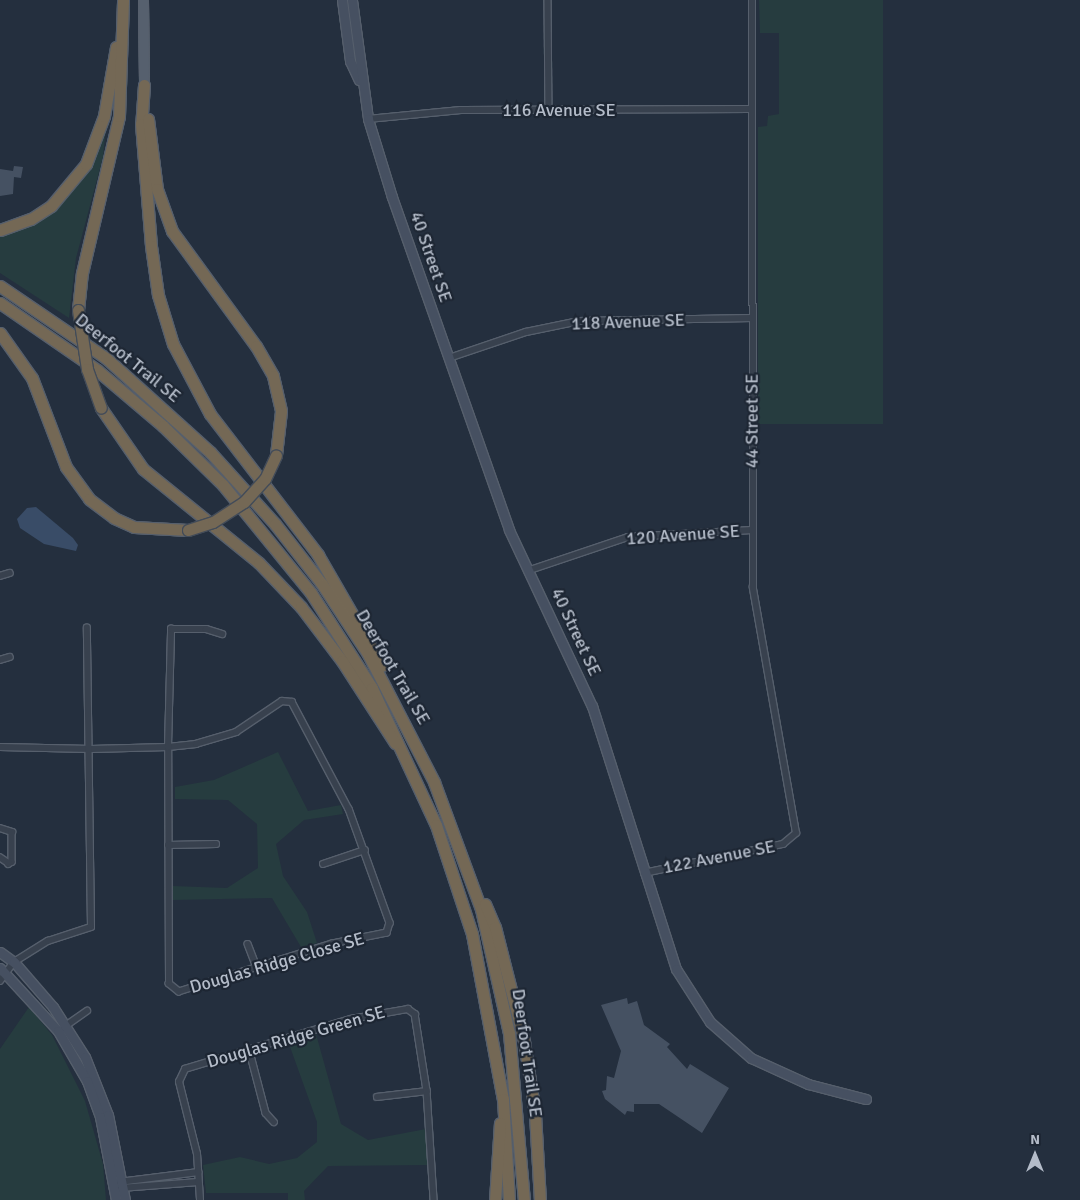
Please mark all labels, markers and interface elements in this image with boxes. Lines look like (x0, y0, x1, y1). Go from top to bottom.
street label: 116 Avenue SE (502, 99, 616, 121)
street label: 40 Street SE (405, 209, 457, 305)
street label: Deerfoot Trail SE (71, 309, 185, 407)
street label: 118 Avenue SE (571, 309, 685, 335)
street label: 44 Street SE (741, 374, 763, 468)
street label: 120 Avenue SE (626, 520, 740, 550)
street label: 40 Street SE (546, 585, 606, 679)
street label: Deerfoot Trail SE (351, 606, 435, 728)
street label: 122 Avenue SE (661, 836, 777, 878)
street label: Douglas Ridge Close SE (187, 928, 367, 998)
street label: Deerfoot Trail SE (507, 987, 547, 1119)
street label: Douglas Ridge Green SE (204, 1001, 388, 1073)
north arrow (1010, 1130, 1060, 1180)
text: N (1030, 1131, 1040, 1148)

